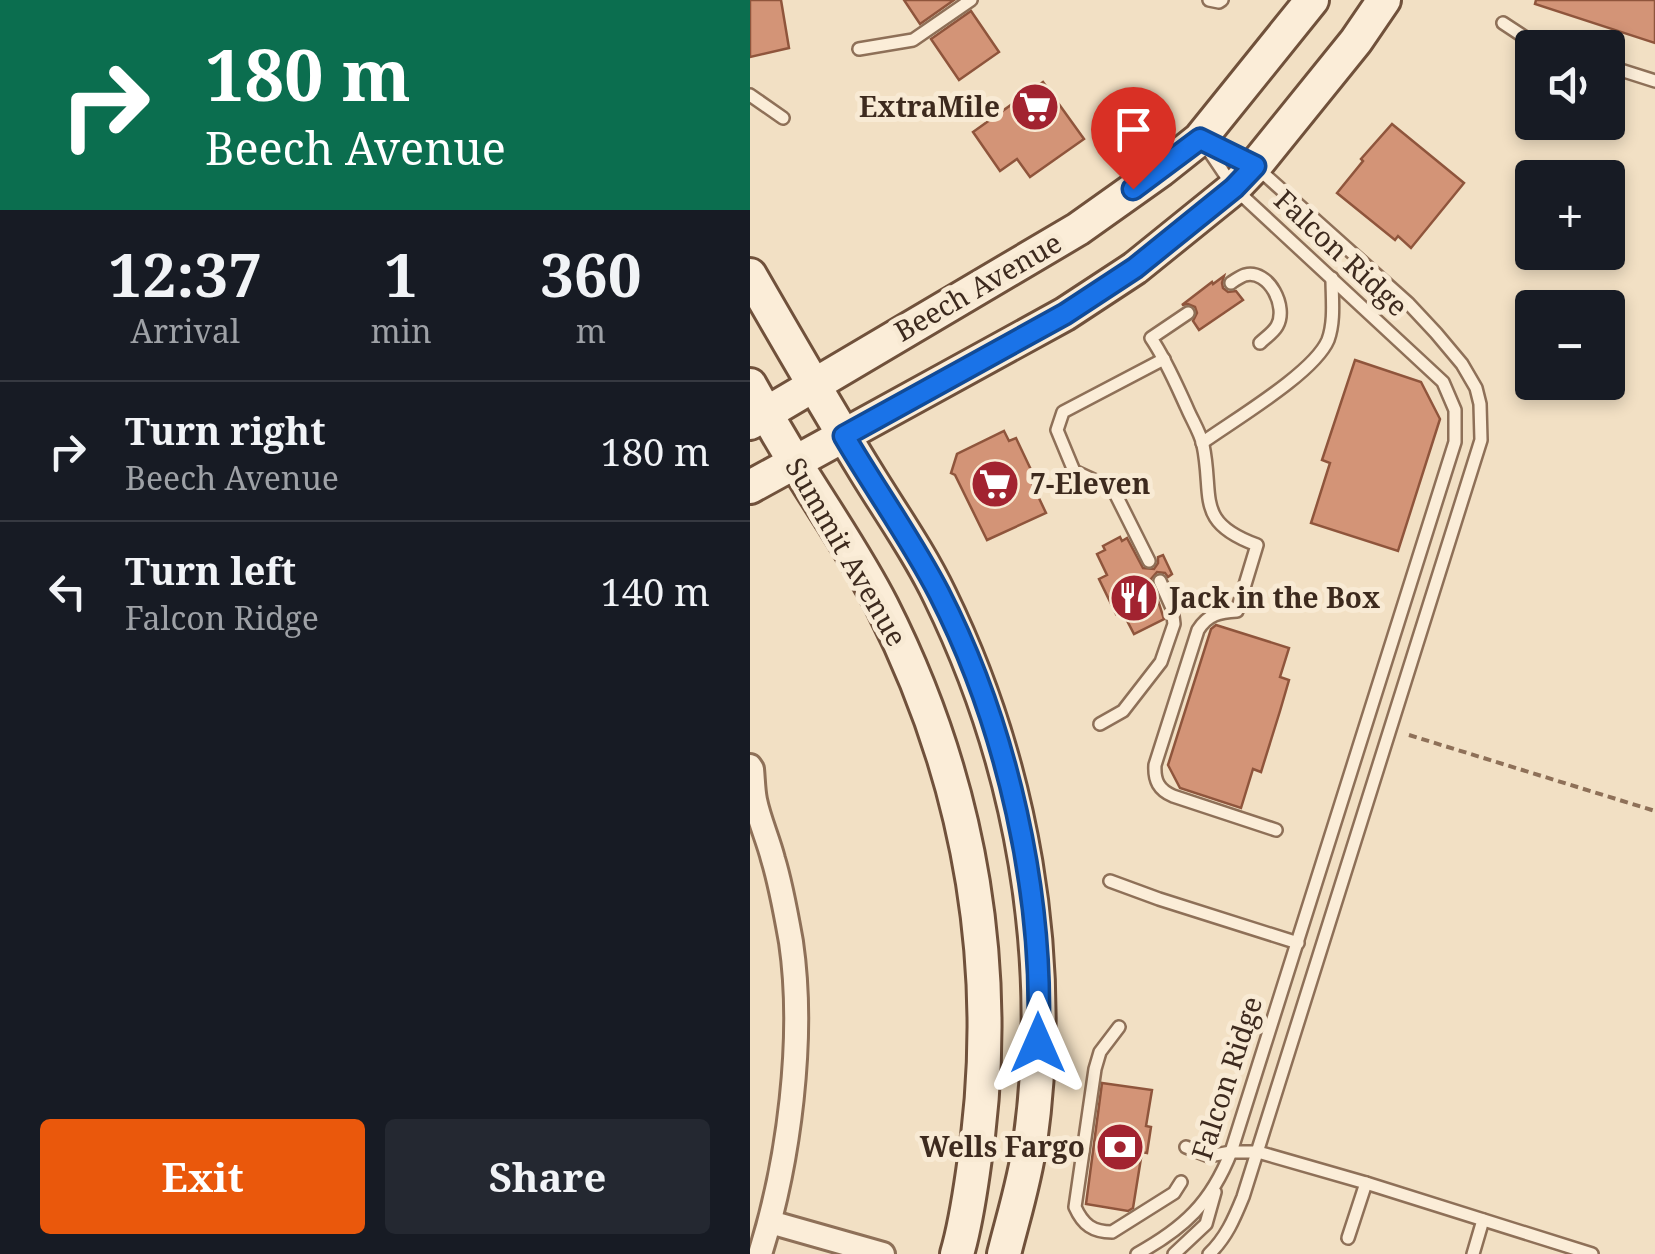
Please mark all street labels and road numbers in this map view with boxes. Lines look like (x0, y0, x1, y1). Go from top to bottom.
street label: Falcon Ridge (1267, 181, 1417, 324)
street label: Beech Avenue (887, 223, 1068, 349)
street label: Summit Avenue (777, 450, 916, 653)
street label: Falcon Ridge (1182, 991, 1270, 1164)

